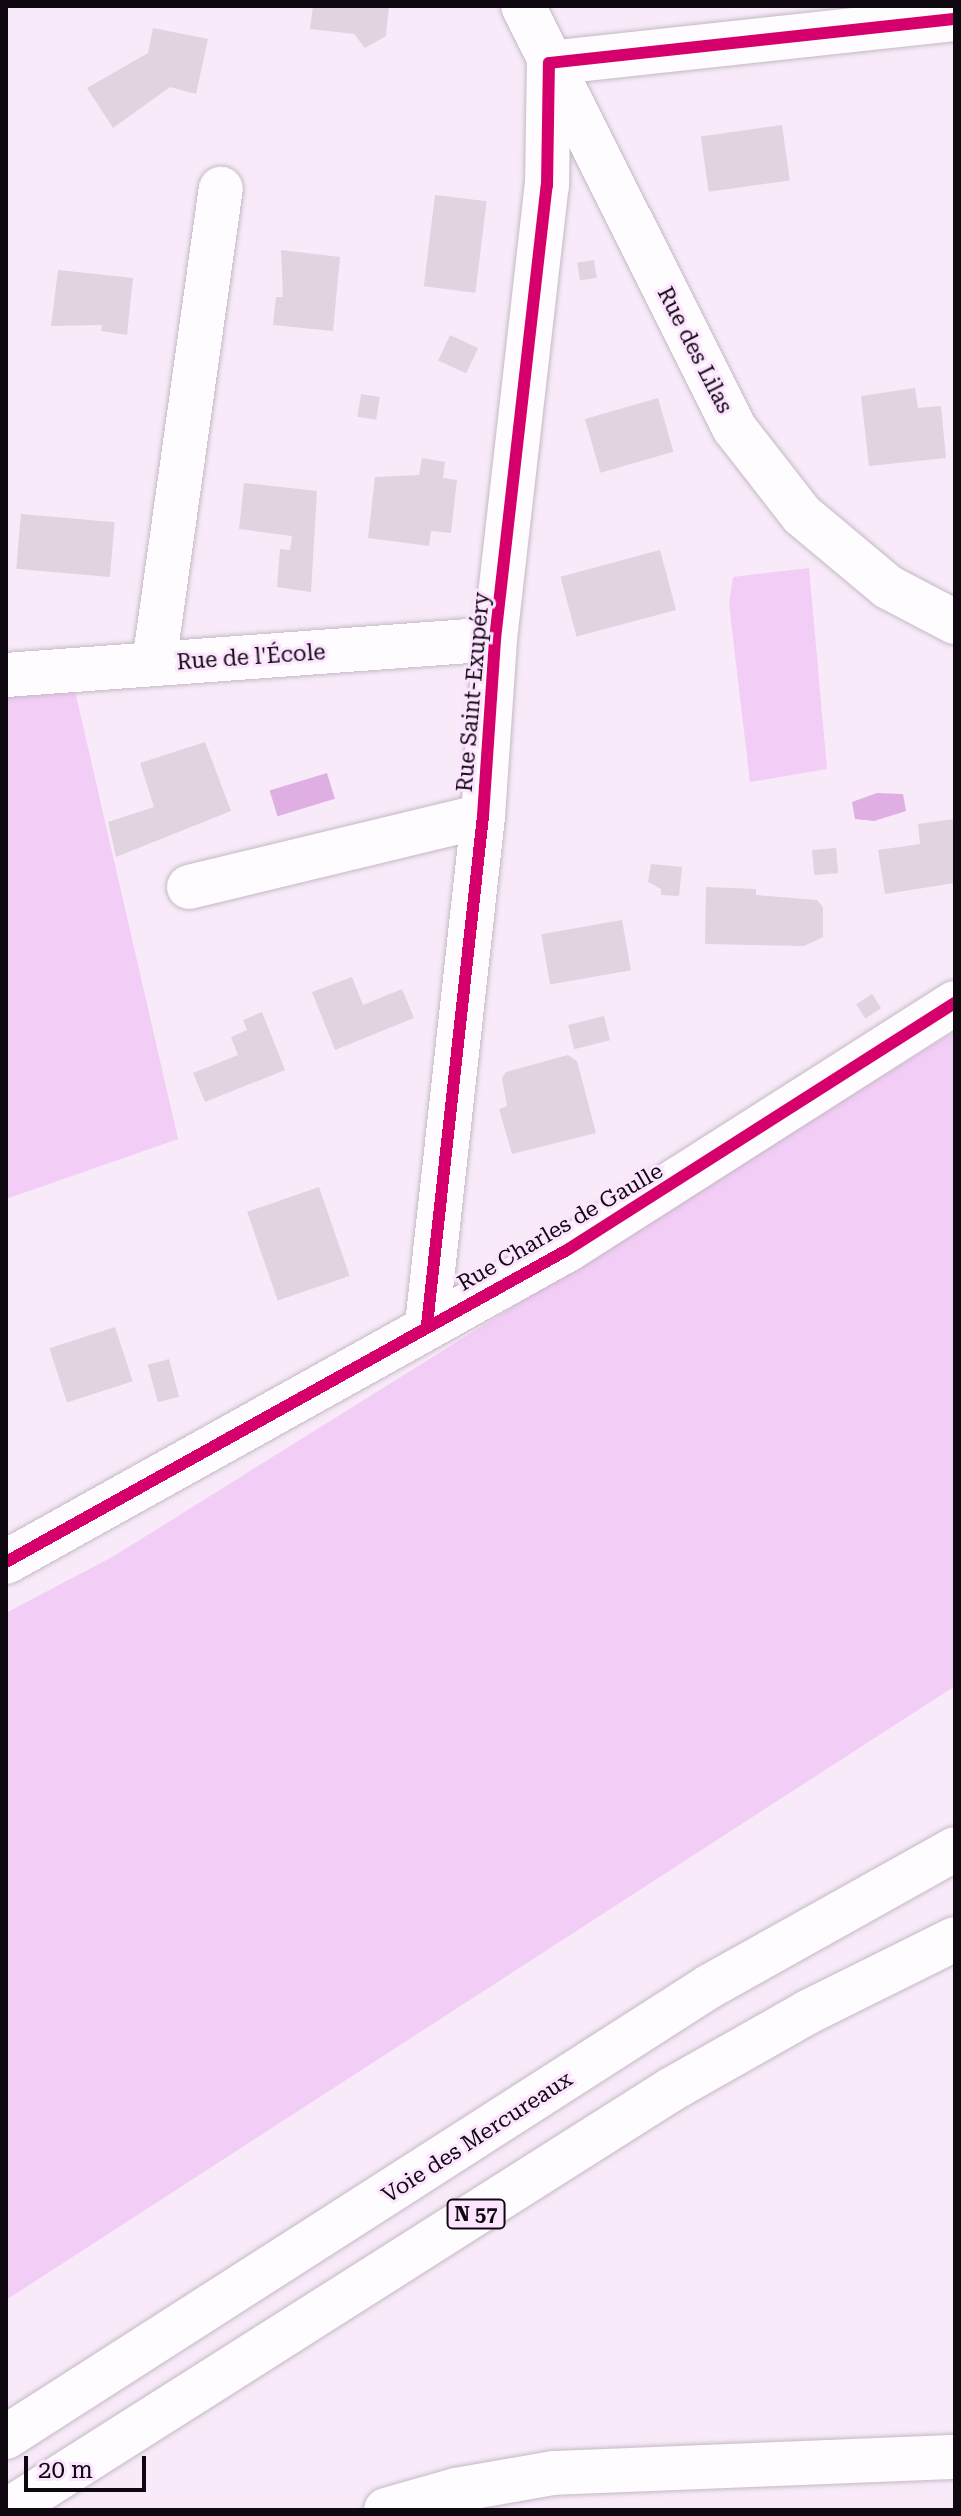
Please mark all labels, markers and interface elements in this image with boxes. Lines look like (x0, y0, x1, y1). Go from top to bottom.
street label: Rue des Lilas (652, 282, 738, 418)
street label: Rue Saint-Exupéry (451, 591, 495, 793)
street label: Rue de l'École (176, 639, 326, 675)
street label: Rue Charles de Gaulle (453, 1157, 667, 1297)
street label: Voie des Mercureaux (377, 2066, 577, 2208)
road number: N 57 (446, 2198, 506, 2230)
scale bar (28, 2440, 150, 2490)
text: 20 m (38, 2456, 93, 2484)

